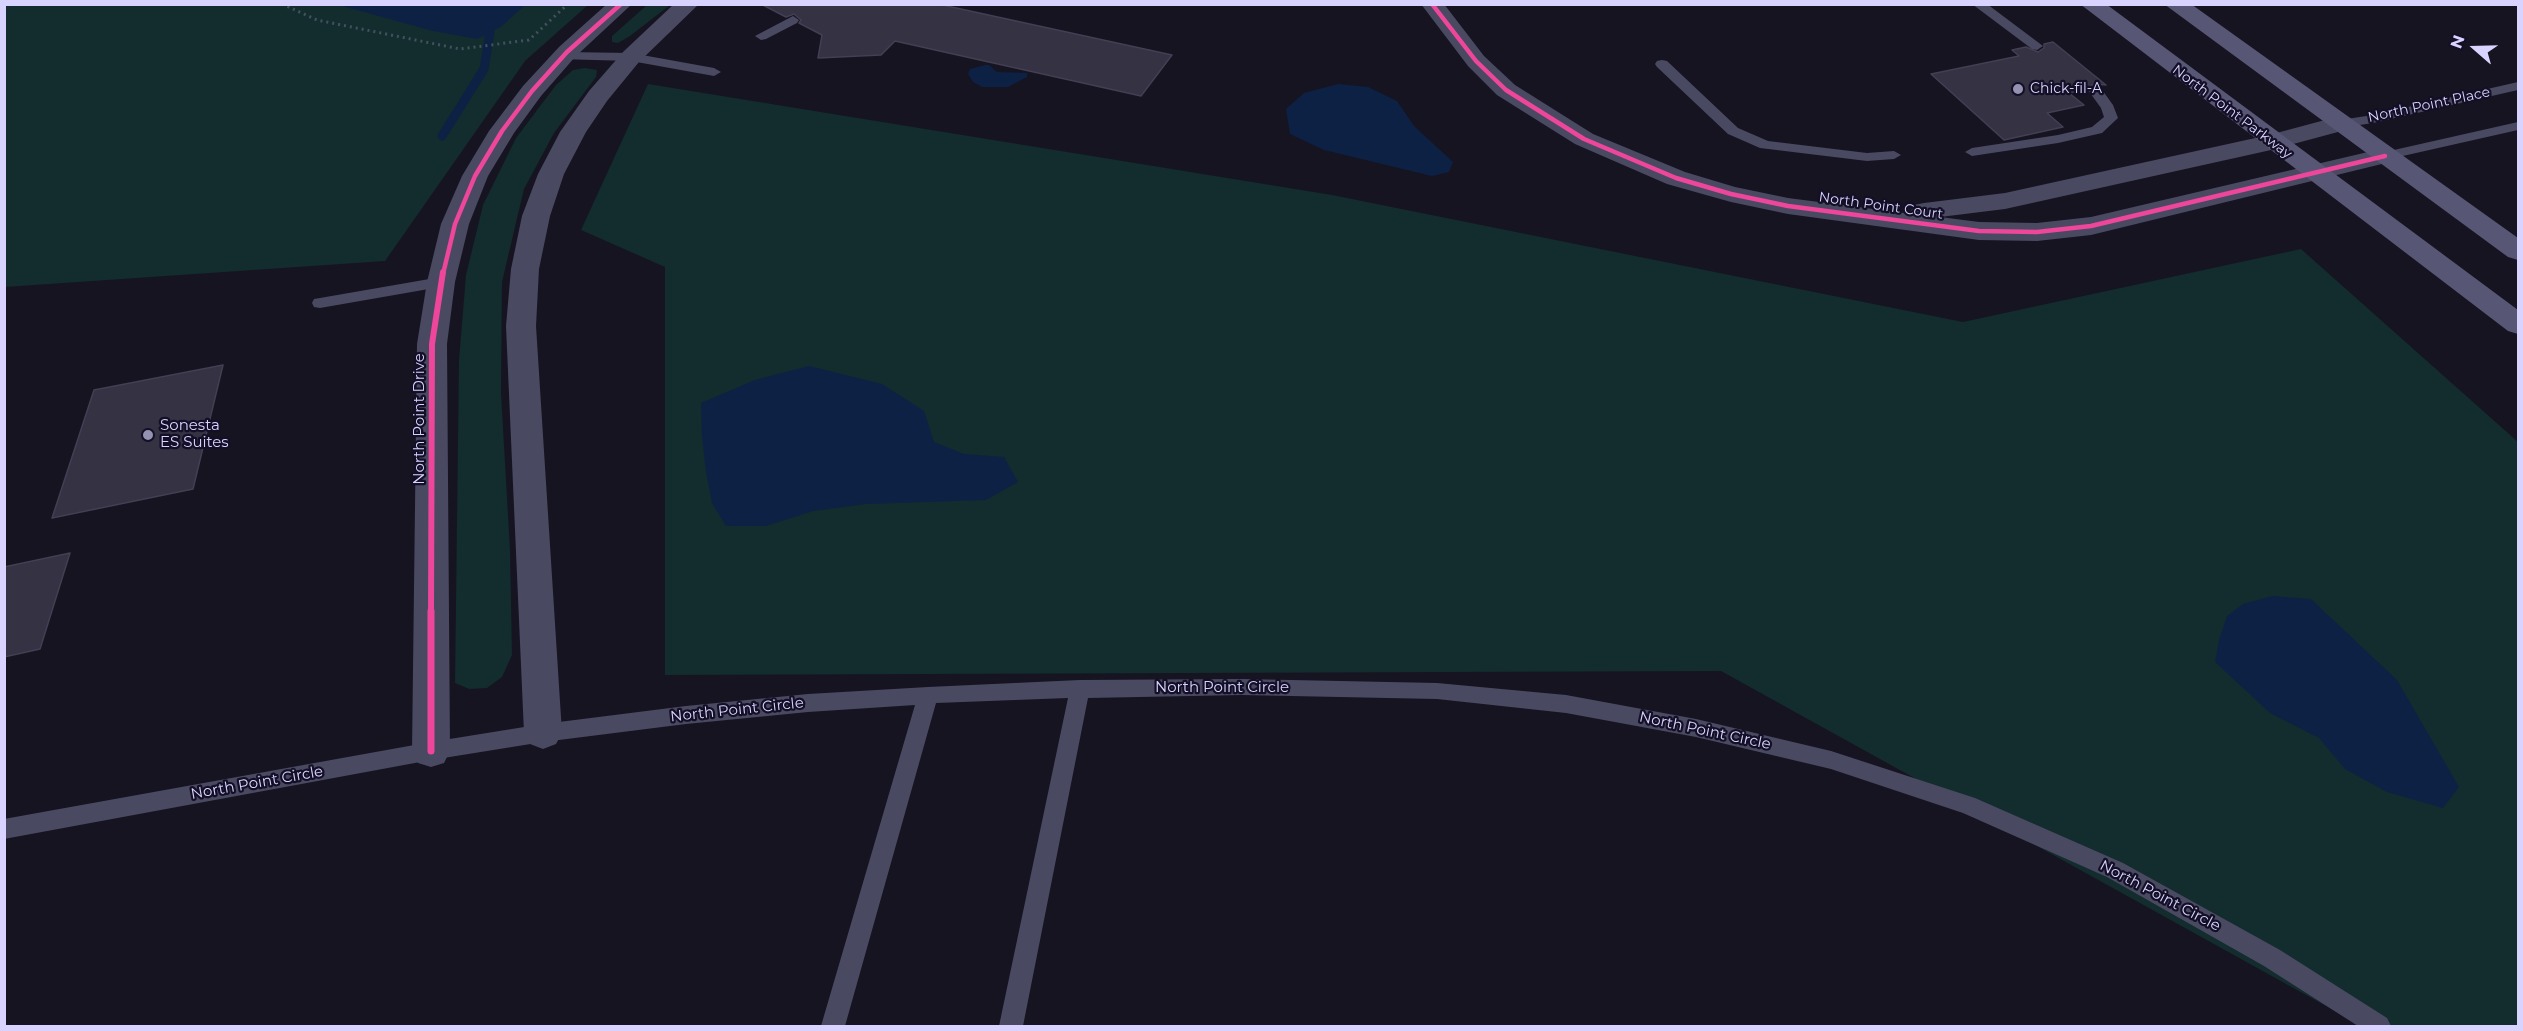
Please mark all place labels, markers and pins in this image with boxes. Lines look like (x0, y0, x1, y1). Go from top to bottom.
place label: Chick-fil-A (2030, 81, 2102, 97)
marker: Chick-fil-A (2011, 82, 2025, 96)
place label: Sonesta ES Suites (160, 417, 229, 452)
marker: Sonesta ES Suites (141, 428, 155, 442)

